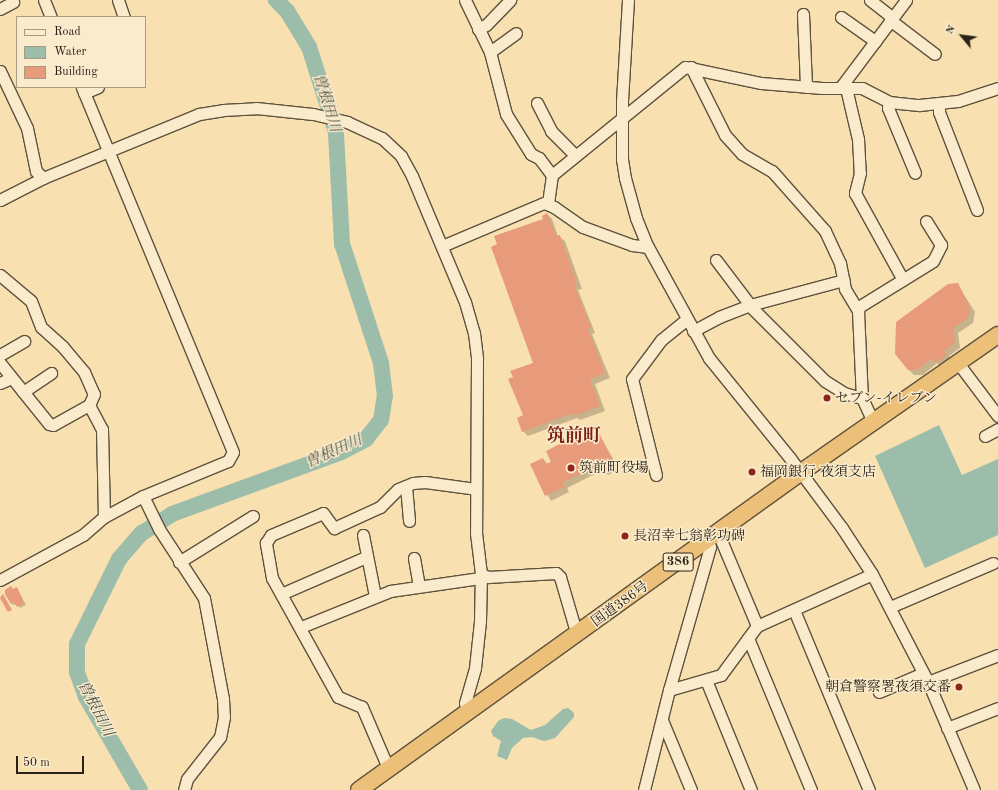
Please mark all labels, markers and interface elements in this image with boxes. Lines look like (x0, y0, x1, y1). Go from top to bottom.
legend (16, 16, 146, 88)
north arrow (942, 16, 982, 56)
text: N (944, 24, 958, 36)
text: Road (54, 26, 81, 38)
text: Water (54, 46, 86, 58)
text: Building (54, 66, 98, 78)
water label: 曽根田川 (309, 72, 343, 134)
place label: セブン-イレブン (835, 390, 938, 406)
marker: セブン-イレブン (822, 393, 832, 403)
district label: 筑前町 (547, 425, 601, 447)
water label: 曽根田川 (303, 432, 365, 472)
place label: 筑前町役場 (579, 460, 649, 476)
marker: 筑前町役場 (566, 463, 576, 473)
place label: 福岡銀行 夜須支店 (760, 464, 876, 480)
marker: 福岡銀行 夜須支店 (747, 467, 757, 477)
place label: 長沼幸七翁彰功碑 (633, 528, 745, 544)
marker: 長沼幸七翁彰功碑 (620, 531, 630, 541)
road number: 386 (662, 551, 694, 573)
street label: 国道386号 (588, 578, 652, 630)
water label: 曽根田川 (73, 678, 117, 740)
place label: 朝倉警察署夜須交番 (825, 679, 951, 695)
marker: 朝倉警察署夜須交番 (954, 682, 964, 692)
scale bar (18, 748, 86, 774)
text: 50 m (23, 757, 50, 769)

